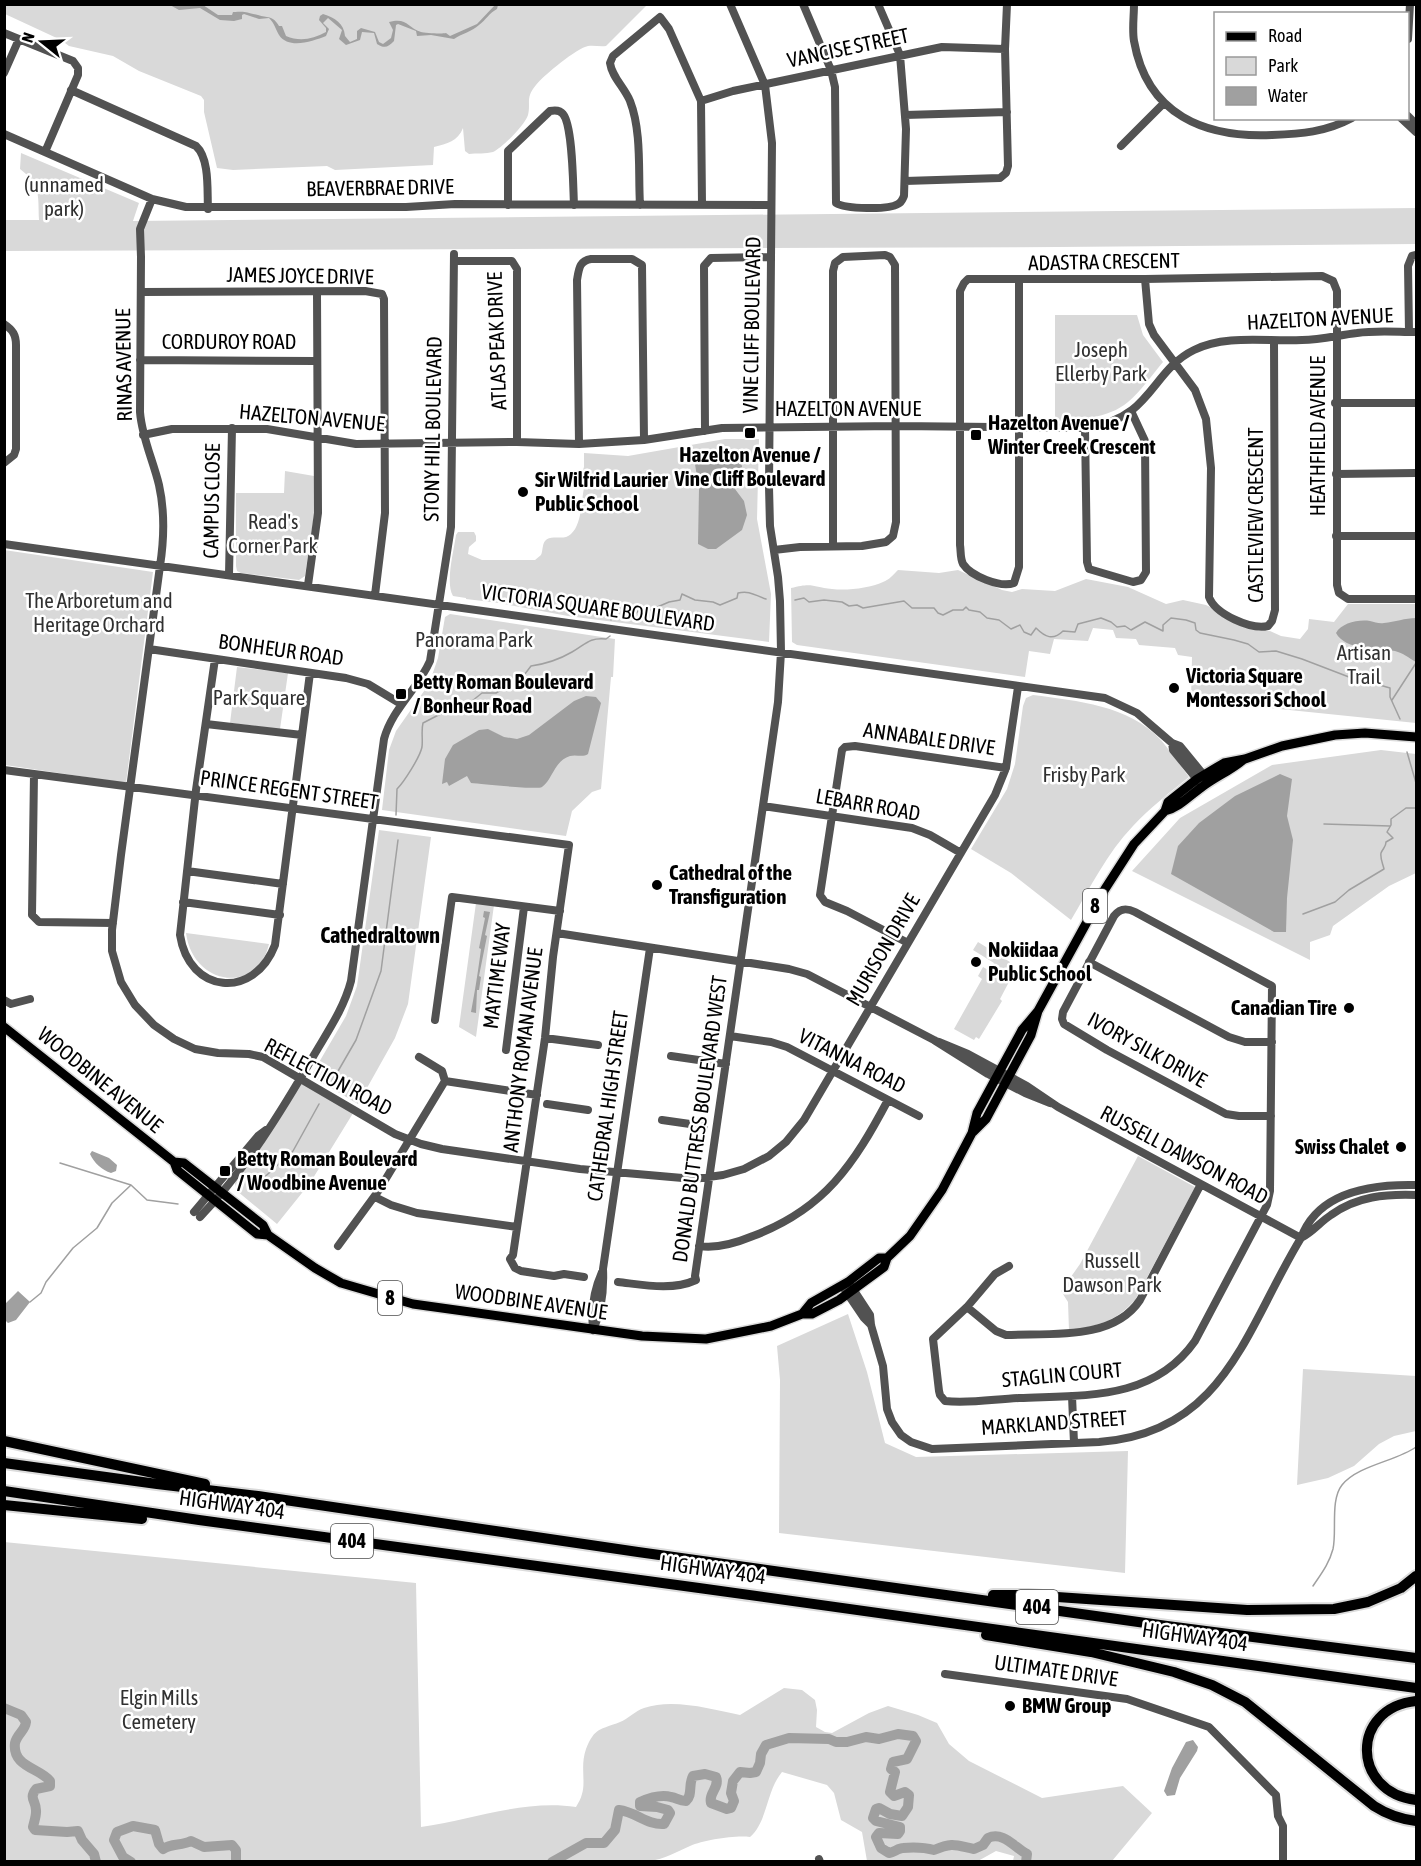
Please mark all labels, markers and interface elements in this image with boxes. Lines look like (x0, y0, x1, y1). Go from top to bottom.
north arrow (12, 12, 72, 72)
legend (1214, 12, 1409, 120)
street label: VANCISE STREET (785, 22, 911, 72)
text: Road (1268, 25, 1302, 46)
text: N (18, 30, 38, 45)
text: Park (1268, 55, 1298, 76)
text: Water (1268, 85, 1308, 106)
park label: (unnamed park) (24, 172, 104, 220)
street label: BEAVERBRAE DRIVE (306, 174, 454, 200)
street label: VINE CLIFF BOULEVARD (737, 236, 765, 414)
street label: ADASTRA CRESCENT (1028, 248, 1180, 274)
street label: JAMES JOYCE DRIVE (226, 262, 374, 288)
street label: ATLAS PEAK DRIVE (482, 271, 510, 411)
street label: HAZELTON AVENUE (1246, 302, 1394, 334)
street label: RINAS AVENUE (110, 308, 136, 422)
street label: CORDUROY ROAD (162, 329, 296, 353)
street label: STONY HILL BOULEVARD (418, 336, 446, 522)
park label: Joseph Ellerby Park (1055, 337, 1147, 385)
street label: HEATHFIELD AVENUE (1305, 356, 1329, 516)
street label: HAZELTON AVENUE (775, 396, 921, 420)
street label: HAZELTON AVENUE (238, 399, 386, 435)
place label: Hazelton Avenue / Winter Creek Crescent (987, 410, 1156, 458)
marker: Hazelton Avenue / Vine Cliff Boulevard (743, 426, 757, 440)
street label: CASTLEVIEW CRESCENT (1243, 427, 1267, 603)
marker: Hazelton Avenue / Winter Creek Crescent (969, 428, 983, 442)
place label: Hazelton Avenue / Vine Cliff Boulevard (674, 442, 825, 490)
street label: CAMPUS CLOSE (198, 443, 224, 559)
place label: Sir Wilfrid Laurier Public School (535, 467, 669, 515)
marker: Sir Wilfrid Laurier Public School (516, 485, 530, 499)
park label: Read's Corner Park (228, 509, 318, 557)
street label: VICTORIA SQUARE BOULEVARD (480, 579, 716, 635)
park label: The Arboretum and Heritage Orchard (25, 588, 173, 636)
park label: Panorama Park (415, 627, 533, 651)
street label: BONHEUR ROAD (217, 628, 345, 670)
park label: Artisan Trail (1337, 640, 1391, 688)
place label: Victoria Square Montessori School (1185, 663, 1327, 711)
place label: Betty Roman Boulevard / Bonheur Road (413, 669, 593, 717)
marker: Victoria Square Montessori School (1167, 681, 1181, 695)
park label: Park Square (213, 685, 305, 709)
marker: Betty Roman Boulevard / Bonheur Road (394, 687, 408, 701)
street label: ANNABALE DRIVE (862, 717, 996, 759)
park label: Frisby Park (1043, 762, 1125, 786)
street label: PRINCE REGENT STREET (199, 765, 380, 813)
street label: LEBARR ROAD (814, 783, 922, 825)
place label: Cathedral of the Transfiguration (669, 860, 792, 908)
marker: Cathedral of the Transfiguration (650, 878, 664, 892)
street label: MURISON DRIVE (840, 889, 924, 1010)
road number: 8 (1083, 889, 1107, 923)
street label: MAYTIME WAY (478, 921, 514, 1030)
district label: Cathedraltown (320, 922, 440, 948)
place label: Nokiidaa Public School (988, 937, 1092, 985)
street label: ANTHONY ROMAN AVENUE (498, 946, 546, 1154)
marker: Nokiidaa Public School (969, 955, 983, 969)
street label: DONALD BUTTRESS BOULEVARD WEST (667, 974, 731, 1264)
place label: Canadian Tire (1231, 995, 1337, 1019)
marker: Canadian Tire (1342, 1001, 1356, 1015)
street label: IVORY SILK DRIVE (1084, 1007, 1211, 1092)
street label: CATHEDRAL HIGH STREET (582, 1009, 632, 1203)
street label: WOODBINE AVENUE (33, 1022, 168, 1137)
street label: VITANNA ROAD (795, 1023, 910, 1097)
street label: REFLECTION ROAD (261, 1032, 396, 1120)
street label: RUSSELL DAWSON ROAD (1097, 1100, 1272, 1208)
place label: Swiss Chalet (1295, 1134, 1389, 1158)
marker: Swiss Chalet (1394, 1140, 1408, 1154)
place label: Betty Roman Boulevard / Woodbine Avenue (237, 1146, 417, 1194)
marker: Betty Roman Boulevard / Woodbine Avenue (218, 1164, 232, 1178)
park label: Russell Dawson Park (1062, 1248, 1162, 1296)
street label: WOODBINE AVENUE (453, 1278, 609, 1324)
road number: 8 (378, 1281, 402, 1315)
street label: STAGLIN COURT (1001, 1357, 1123, 1391)
street label: MARKLAND STREET (980, 1405, 1128, 1439)
street label: HIGHWAY 404 (178, 1485, 287, 1523)
road number: 404 (331, 1524, 373, 1558)
street label: HIGHWAY 404 (659, 1550, 768, 1588)
road number: 404 (1016, 1590, 1058, 1624)
street label: HIGHWAY 404 (1141, 1617, 1250, 1655)
street label: ULTIMATE DRIVE (993, 1649, 1120, 1691)
park label: Elgin Mills Cemetery (120, 1685, 198, 1733)
place label: BMW Group (1022, 1693, 1111, 1717)
marker: BMW Group (1003, 1699, 1017, 1713)

